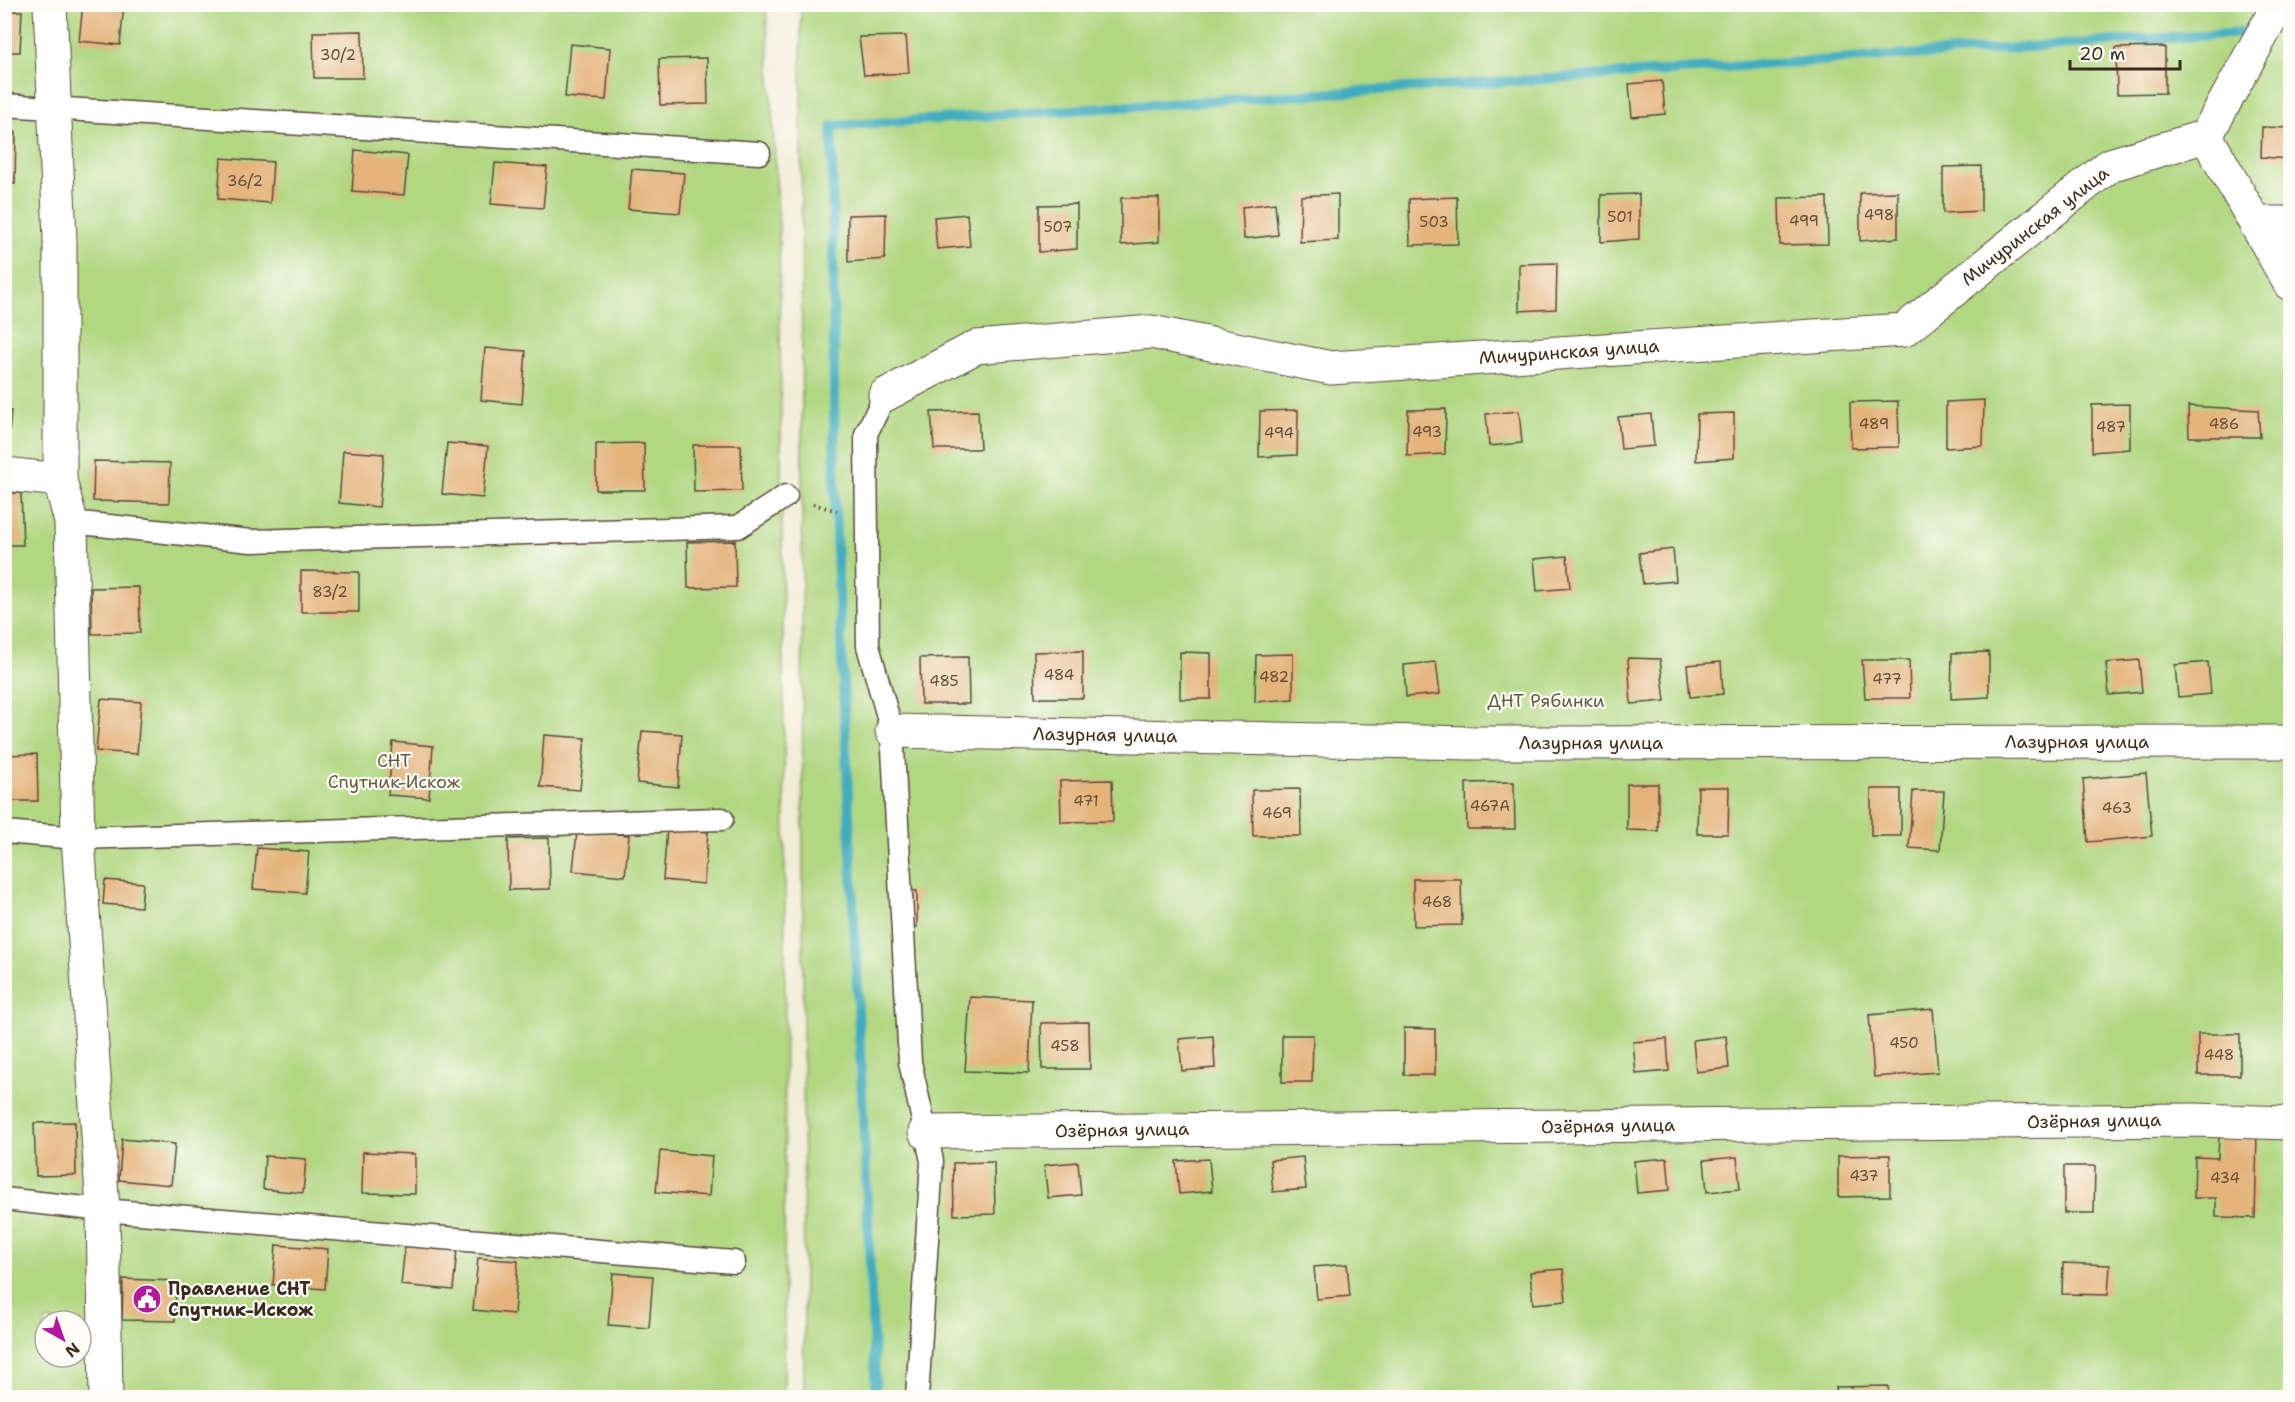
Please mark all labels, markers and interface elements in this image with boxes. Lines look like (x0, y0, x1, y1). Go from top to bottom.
scale bar (2070, 33, 2180, 71)
text: 20 m (2079, 42, 2125, 66)
house number: 30/2 (320, 45, 356, 65)
street label: Мичуринская улица (1956, 161, 2114, 291)
house number: 36/2 (227, 171, 263, 191)
house number: 498 (1864, 205, 1894, 225)
house number: 501 (1607, 207, 1633, 227)
house number: 499 (1789, 211, 1819, 231)
house number: 503 (1419, 212, 1449, 232)
house number: 507 (1043, 217, 1073, 237)
street label: Мичуринская улица (1478, 334, 1660, 370)
house number: 489 (1859, 414, 1889, 434)
house number: 486 (2209, 414, 2239, 434)
house number: 487 (2096, 417, 2126, 437)
house number: 493 (1412, 422, 1442, 442)
house number: 494 (1264, 423, 1294, 443)
house number: 83/2 (312, 582, 348, 602)
house number: 484 (1044, 665, 1074, 685)
house number: 482 (1259, 667, 1289, 687)
house number: 477 (1872, 669, 1902, 689)
house number: 485 (929, 671, 959, 691)
park label: ДНТ Рябинки (1487, 689, 1605, 713)
street label: Лазурная улица (1033, 722, 1177, 748)
street label: Лазурная улица (2005, 730, 2149, 754)
street label: Лазурная улица (1519, 731, 1663, 755)
park label: СНТ Спутник-Искож (328, 749, 461, 794)
house number: 471 (1073, 791, 1099, 811)
house number: 467А (1470, 796, 1510, 816)
house number: 463 (2102, 798, 2132, 818)
house number: 469 (1262, 803, 1292, 823)
house number: 468 (1422, 892, 1452, 912)
house number: 450 (1889, 1033, 1919, 1053)
house number: 458 (1050, 1036, 1080, 1056)
house number: 448 (2204, 1045, 2234, 1065)
street label: Озёрная улица (2027, 1108, 2161, 1134)
street label: Озёрная улица (1541, 1113, 1675, 1139)
street label: Озёрная улица (1055, 1117, 1189, 1143)
house number: 437 (1849, 1166, 1879, 1186)
house number: 434 (2210, 1168, 2240, 1188)
place label: Правление СНТ Спутник-Искож (168, 1277, 314, 1322)
public building icon: Правление СНТ Спутник-Искож (131, 1283, 163, 1315)
north arrow (33, 1309, 93, 1369)
text: N (61, 1338, 84, 1362)

